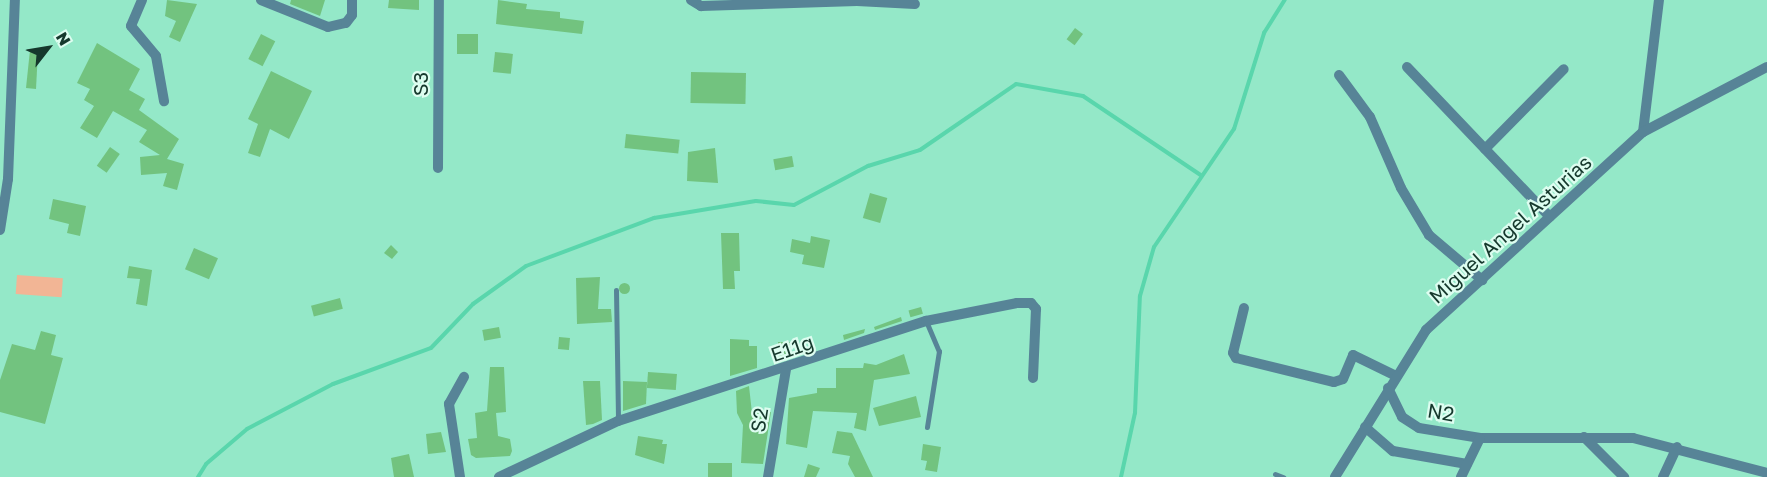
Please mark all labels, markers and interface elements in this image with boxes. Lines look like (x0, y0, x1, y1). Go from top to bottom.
north arrow (18, 18, 78, 78)
text: N (52, 28, 75, 49)
street label: S3 (408, 72, 432, 96)
street label: Miguel Angel Asturias (1424, 150, 1596, 308)
street label: E11g (767, 330, 817, 366)
street label: N2 (1426, 398, 1456, 426)
street label: S2 (745, 406, 773, 434)

